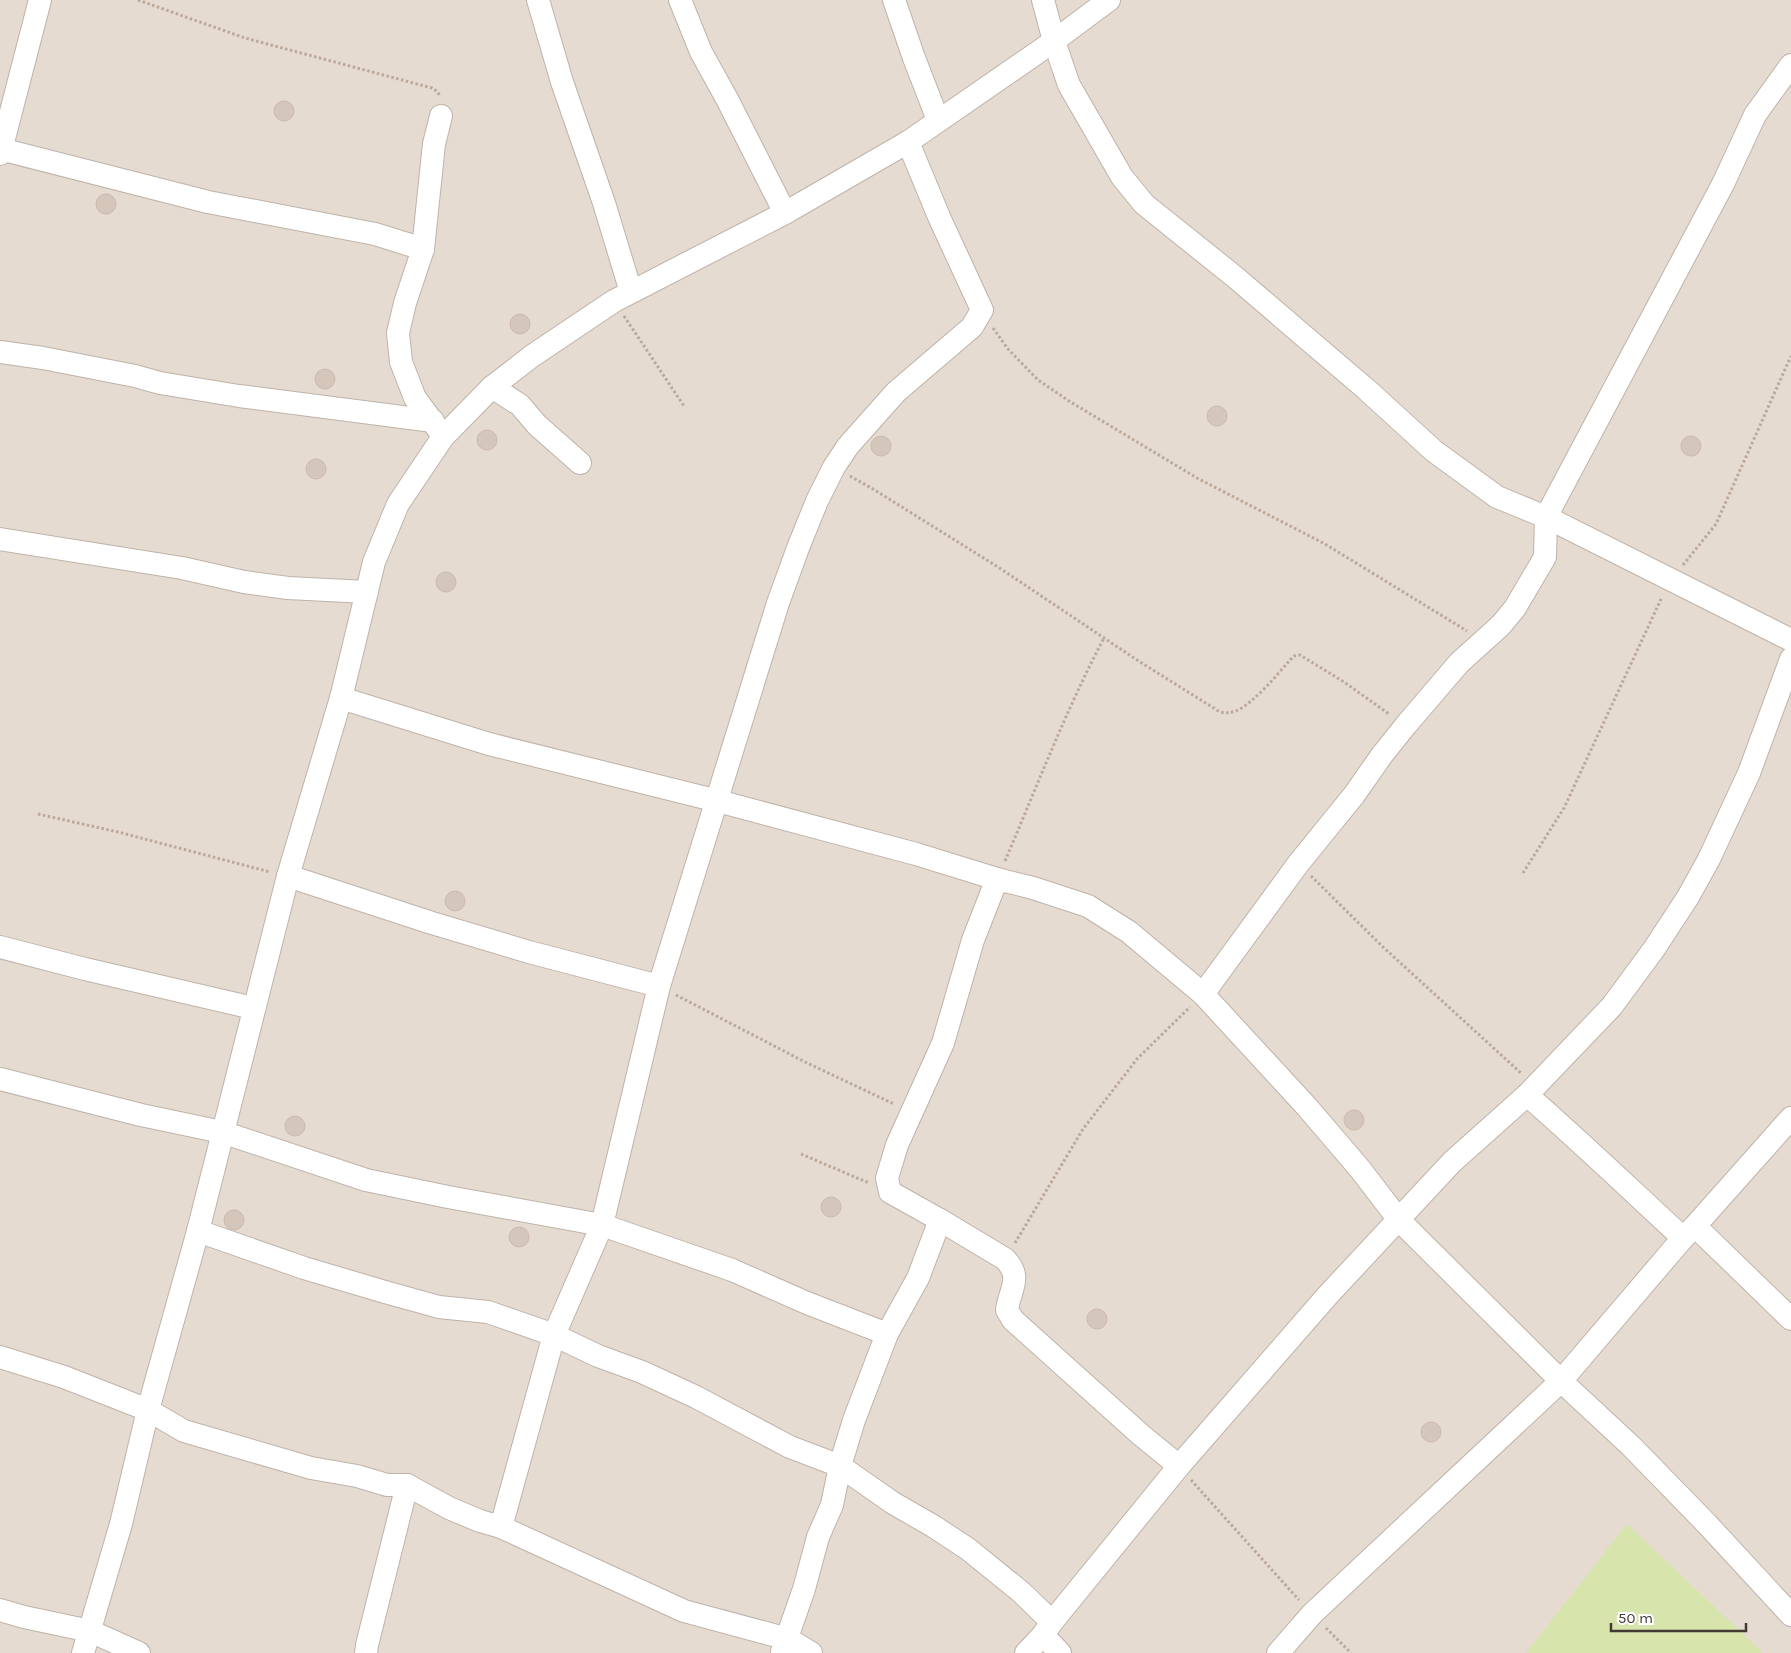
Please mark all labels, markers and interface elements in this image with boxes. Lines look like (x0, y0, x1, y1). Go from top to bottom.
scale bar (1611, 1600, 1746, 1632)
text: 50 m (1618, 1609, 1653, 1627)

